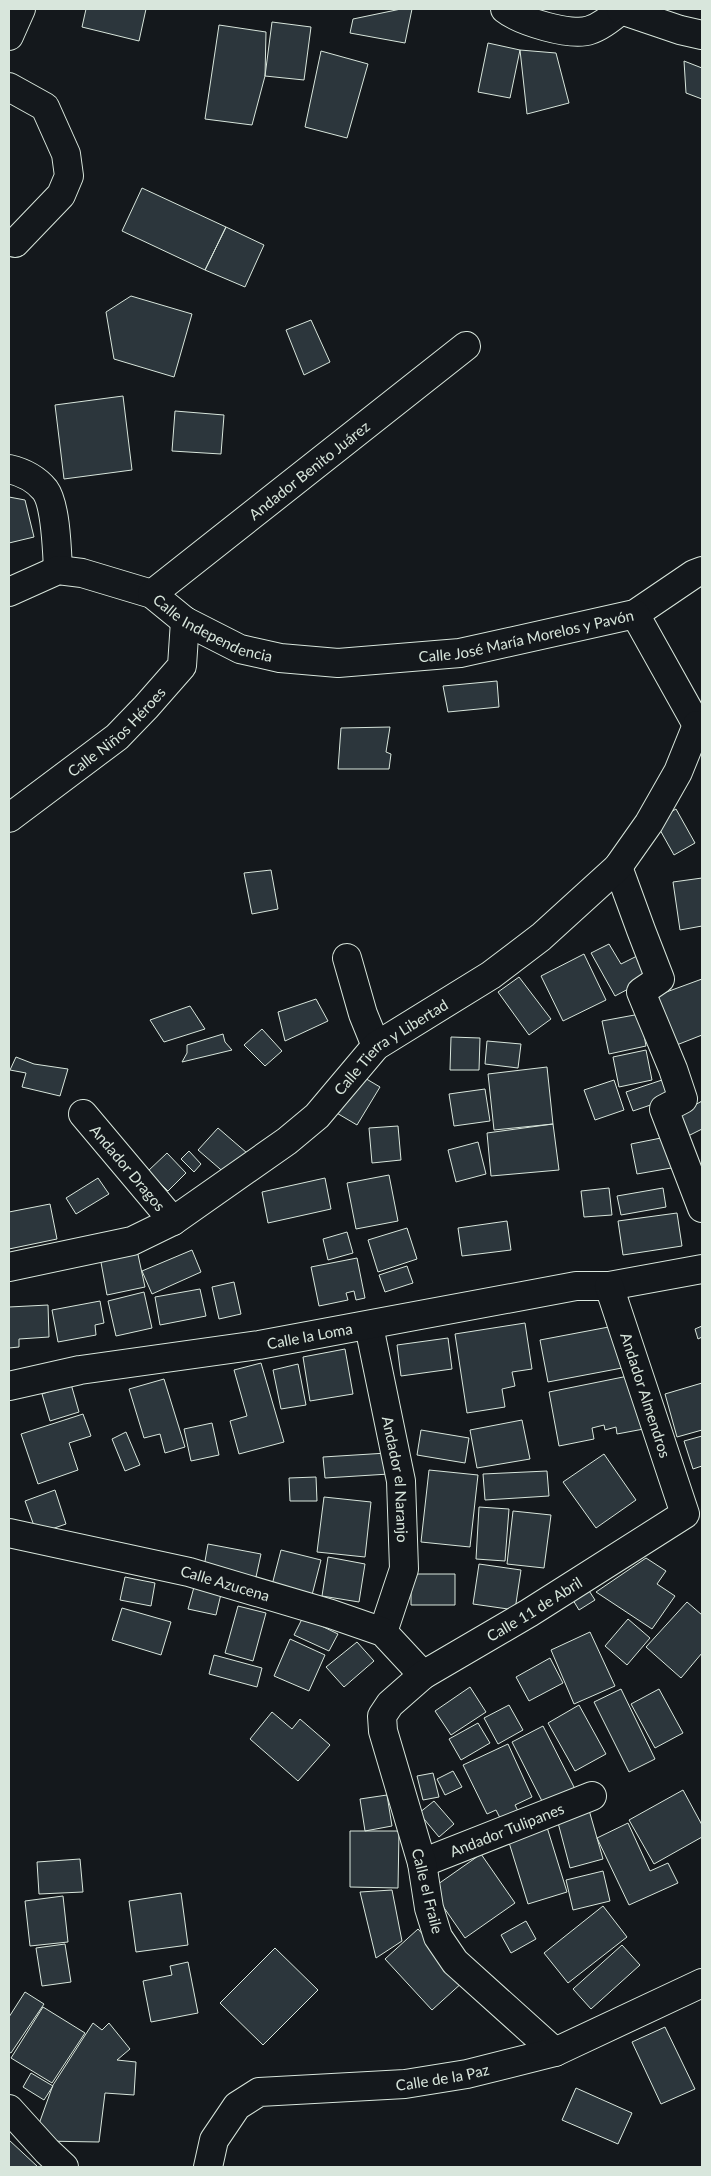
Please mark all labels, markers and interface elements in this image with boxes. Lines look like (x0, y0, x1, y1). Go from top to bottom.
street label: Andador Benito Juárez (245, 417, 373, 523)
street label: Calle Independencia (150, 590, 274, 665)
street label: Calle José María Morelos y Pavón (418, 606, 635, 665)
street label: Calle Niños Héroes (64, 683, 169, 780)
street label: Calle Tierra y Libertad (330, 995, 451, 1098)
street label: Andador Dragos (87, 1121, 169, 1214)
street label: Calle la Loma (265, 1319, 354, 1352)
street label: Andador Almendros (617, 1330, 675, 1460)
street label: Andador el Naranjo (379, 1414, 412, 1543)
street label: Calle Azucena (179, 1561, 272, 1604)
street label: Calle 11 de Abril (483, 1573, 585, 1645)
street label: Andador Tulipanes (447, 1799, 566, 1860)
street label: Calle el Fraile (409, 1846, 447, 1936)
street label: Calle de la Paz (395, 2060, 491, 2093)

